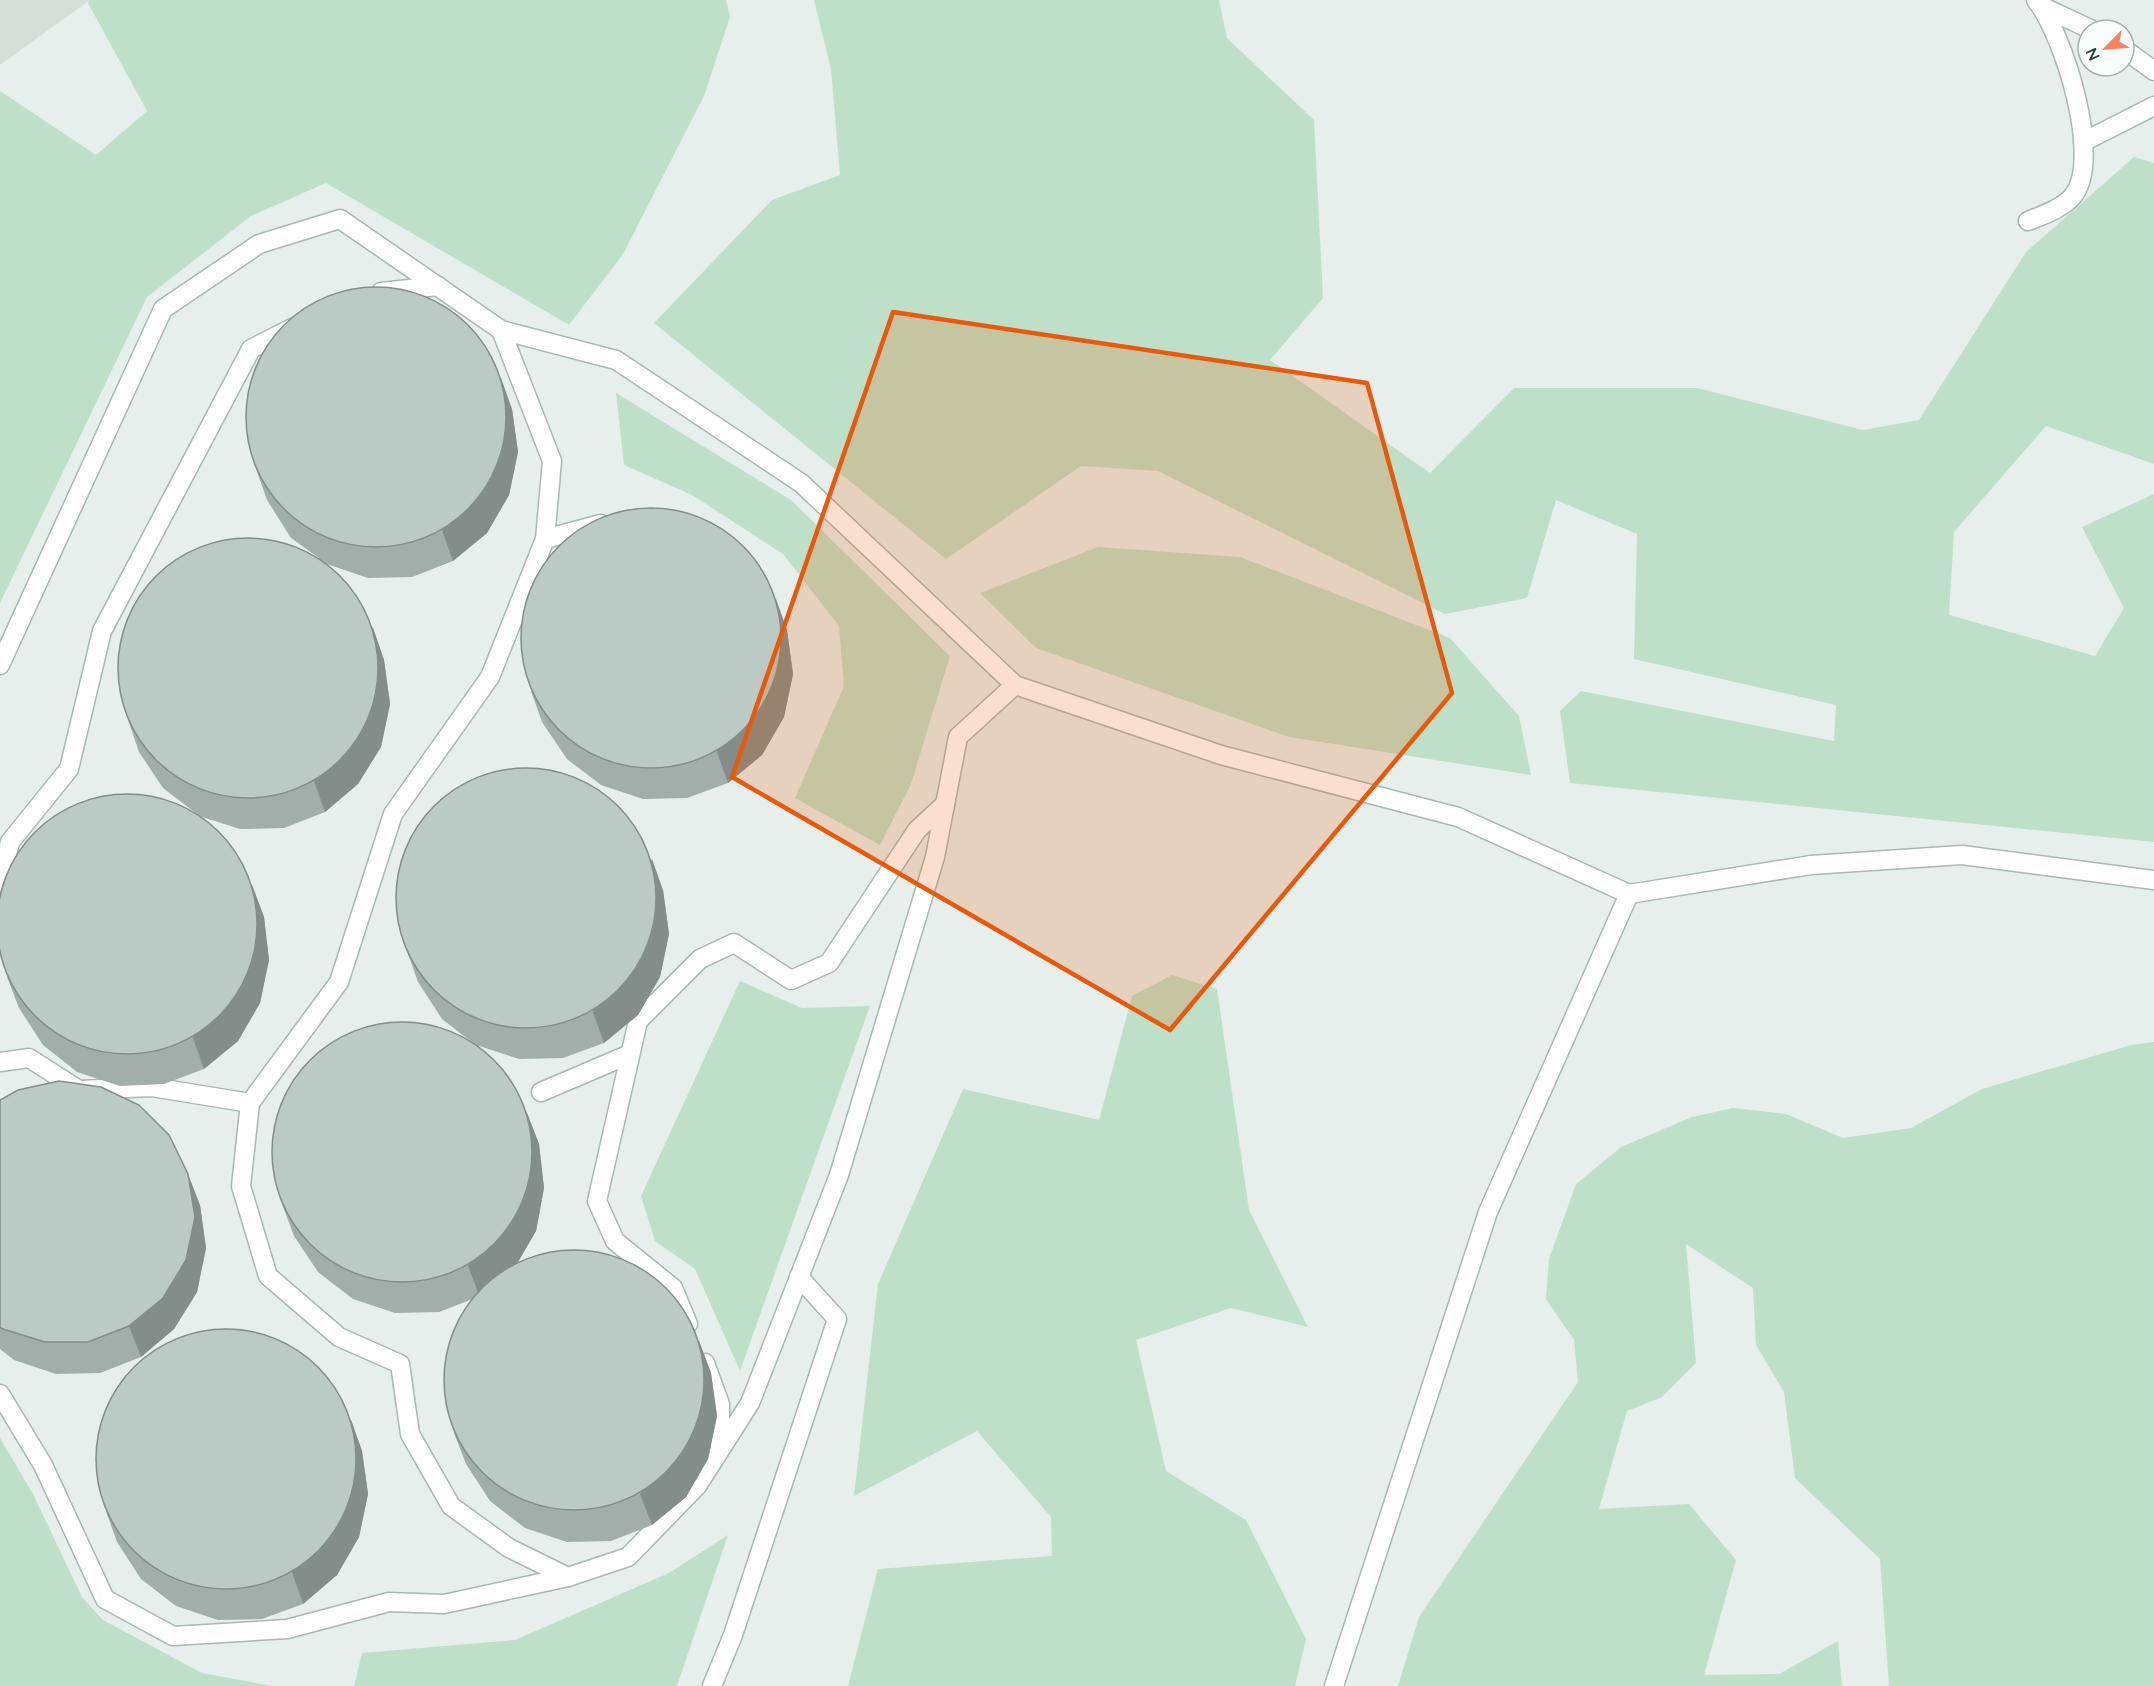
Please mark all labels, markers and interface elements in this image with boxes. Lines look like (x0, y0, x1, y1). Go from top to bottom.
north arrow (2076, 18, 2136, 78)
text: N (2081, 45, 2104, 64)

